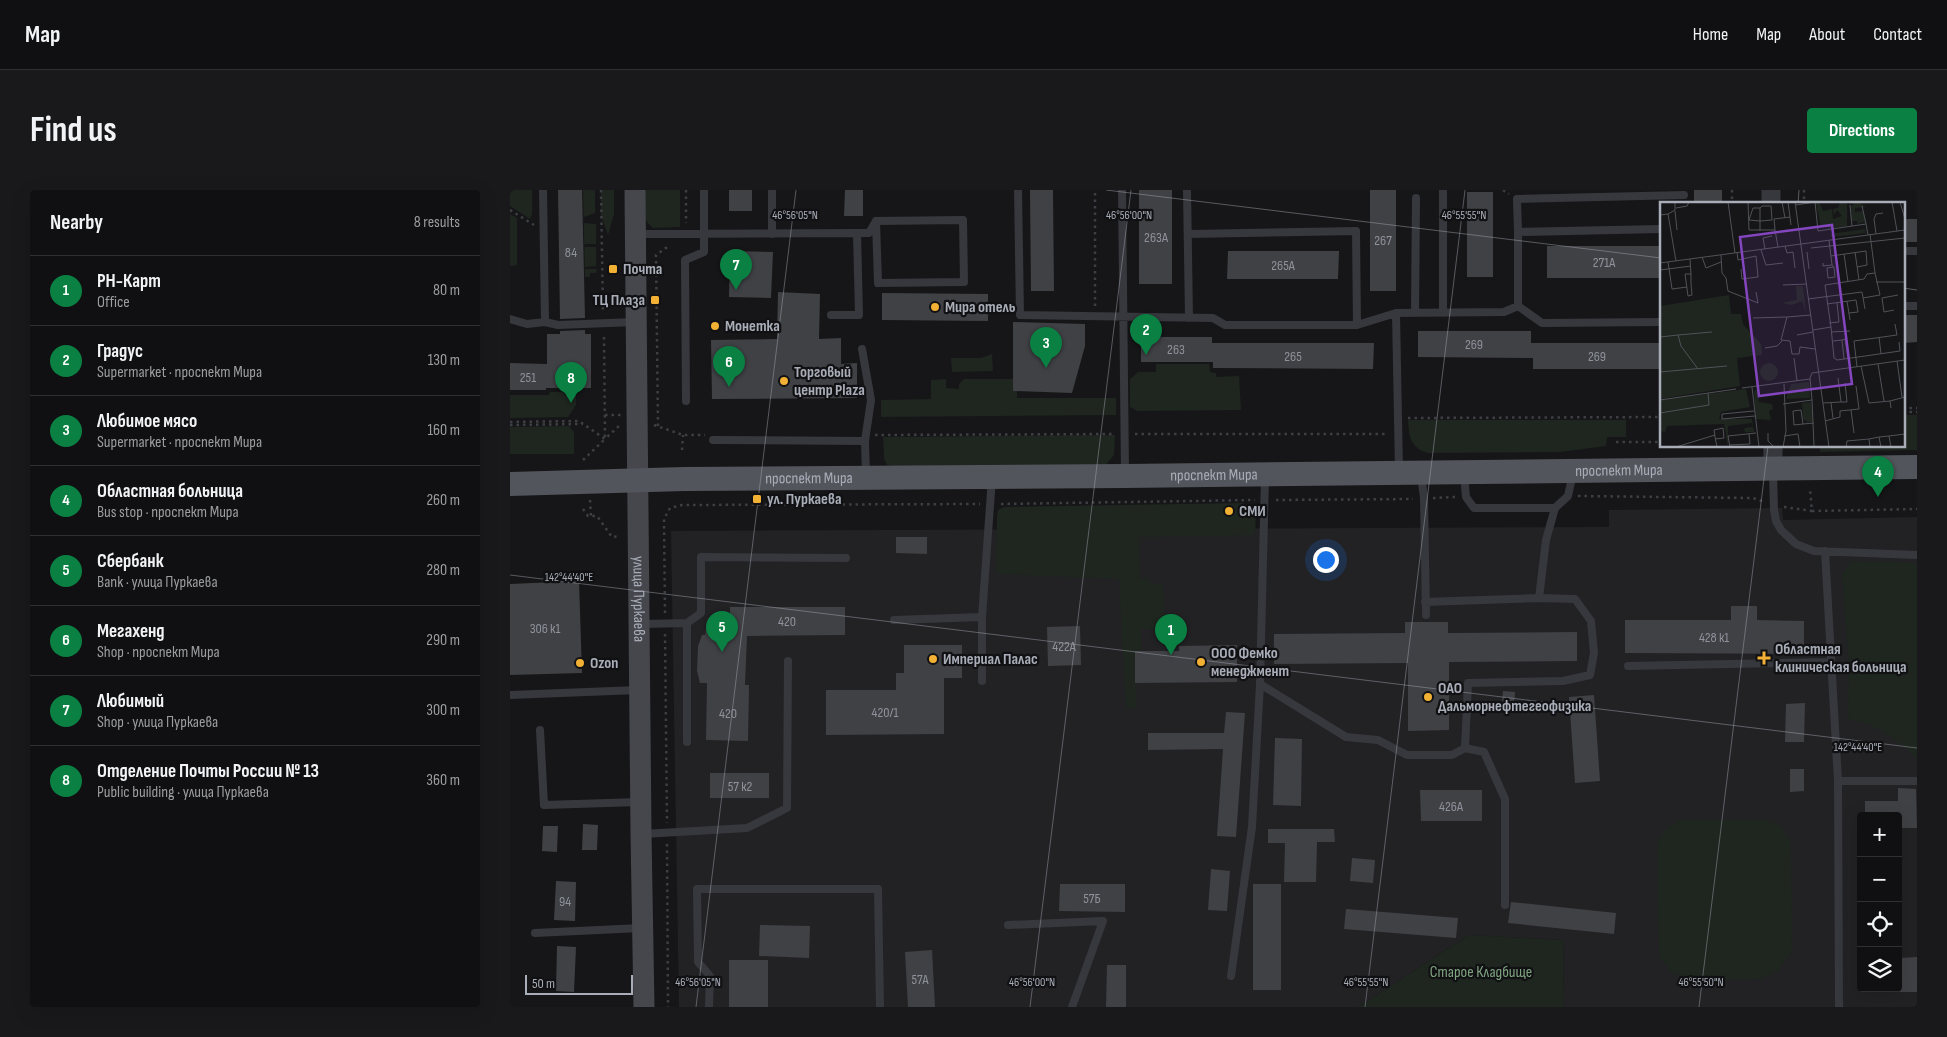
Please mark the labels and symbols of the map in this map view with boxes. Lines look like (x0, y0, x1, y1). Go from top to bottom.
inset map (1660, 202, 1904, 448)
text: 46°56'05"N (772, 208, 818, 223)
text: 46°56'00"N (1106, 208, 1152, 223)
text: 46°55'55"N (1442, 208, 1486, 223)
house number: 263А (1144, 229, 1169, 246)
house number: 267 (1374, 232, 1392, 249)
house number: 84 (565, 244, 577, 261)
pin: 7 (720, 249, 752, 290)
house number: 271А (1593, 254, 1616, 271)
house number: 265А (1271, 257, 1296, 274)
place label: Почта (623, 260, 662, 279)
marker: Почта (607, 263, 619, 275)
place label: ТЦ Плаза (593, 291, 645, 310)
marker: ТЦ Плаза (649, 294, 661, 306)
place label: Мира отель (945, 298, 1016, 317)
marker: Мира отель (929, 301, 941, 313)
pin: 2 (1130, 314, 1162, 355)
place label: Монетка (725, 317, 780, 336)
marker: Монетка (709, 320, 721, 332)
pin: 3 (1030, 327, 1062, 368)
house number: 269 (1465, 336, 1483, 353)
house number: 263 (1167, 341, 1185, 358)
pin: 6 (713, 346, 745, 387)
house number: 265 (1284, 348, 1302, 365)
house number: 269 (1588, 348, 1606, 365)
pin: 8 (555, 362, 587, 403)
place label: Торговый центр Plaza (794, 363, 865, 400)
house number: 251 (520, 369, 536, 386)
marker: Торговый центр Plaza (778, 375, 790, 387)
pin: 4 (1862, 456, 1894, 497)
street label: проспект Мира (1575, 460, 1663, 480)
street label: проспект Мира (1170, 465, 1258, 485)
street label: проспект Мира (765, 468, 853, 488)
place label: ул. Пуркаева (767, 490, 841, 509)
marker: ул. Пуркаева (751, 493, 763, 505)
place label: СМИ (1239, 502, 1266, 521)
marker: СМИ (1223, 505, 1235, 517)
your location (1313, 547, 1339, 573)
street label: улица Пуркаева (629, 556, 649, 642)
text: 142°44'40"E (545, 570, 593, 585)
pin: 5 (706, 611, 738, 652)
house number: 420 (778, 613, 796, 630)
pin: 1 (1155, 614, 1187, 655)
house number: 306 к1 (530, 620, 560, 637)
house number: 428 к1 (1699, 629, 1729, 646)
house number: 422А (1052, 638, 1077, 655)
place label: Областная клиническая больница (1775, 640, 1907, 677)
place label: ООО Фемко менеджмент (1211, 644, 1289, 681)
place label: Империал Палас (943, 650, 1038, 669)
marker: Областная клиническая больница (1757, 651, 1771, 665)
marker: Империал Палас (927, 653, 939, 665)
place label: Ozon (590, 654, 618, 673)
marker: ООО Фемко менеджмент (1195, 656, 1207, 668)
marker: Ozon (574, 657, 586, 669)
place label: ОАО Дальморнефтегеофизика (1438, 679, 1591, 716)
marker: ОАО Дальморнефтегеофизика (1422, 691, 1434, 703)
house number: 420/1 (872, 704, 899, 721)
house number: 420 (719, 705, 737, 722)
text: 142°44'40"E (1834, 740, 1882, 755)
house number: 57 к2 (728, 778, 752, 795)
house number: 426А (1439, 798, 1464, 815)
house number: 57Б (1083, 890, 1101, 907)
house number: 94 (559, 893, 571, 910)
park label: Старое Кладбище (1430, 963, 1532, 982)
house number: 57А (912, 971, 929, 988)
scale bar (525, 972, 632, 995)
text: 46°56'05"N (675, 975, 721, 990)
text: 46°56'00"N (1009, 975, 1055, 990)
text: 46°55'55"N (1344, 975, 1388, 990)
text: 46°55'50"N (1678, 975, 1724, 990)

